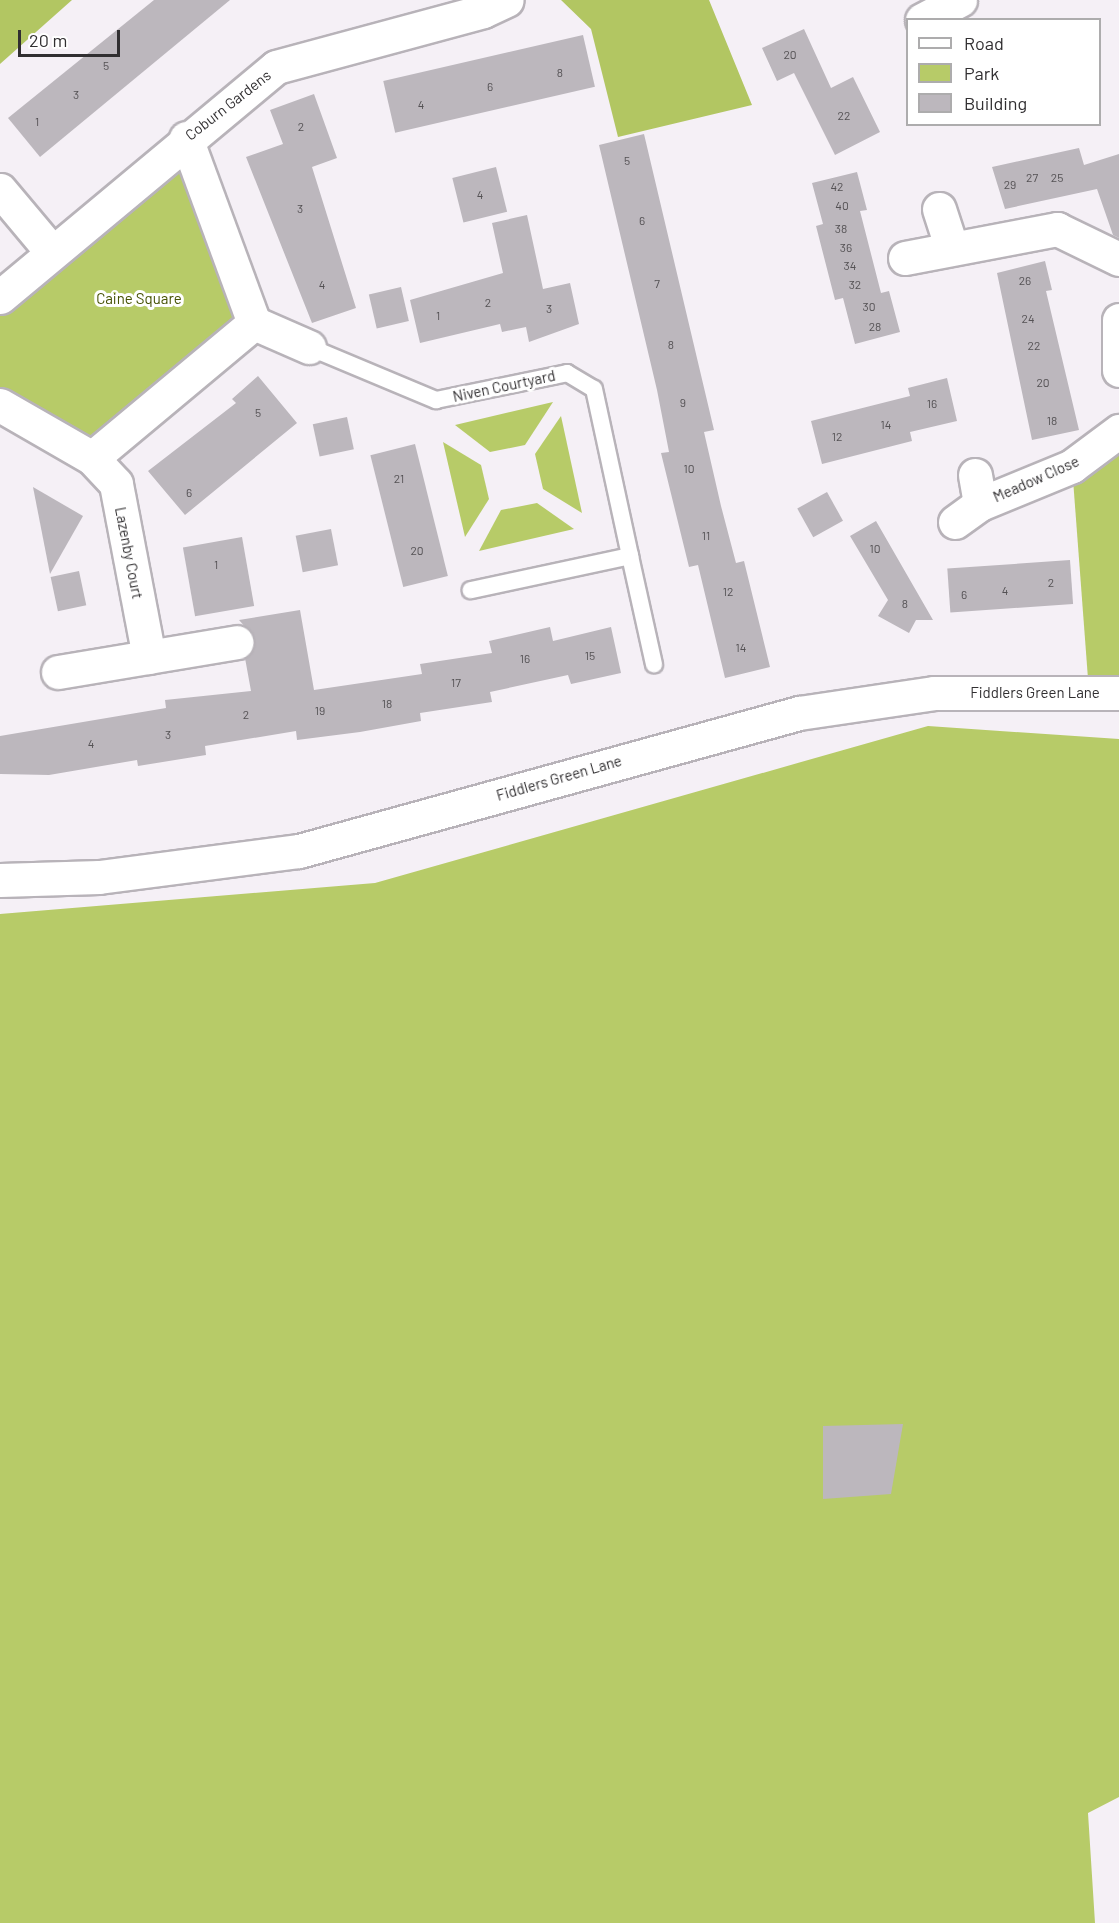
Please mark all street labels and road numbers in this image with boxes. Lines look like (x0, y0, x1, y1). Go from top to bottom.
street label: Coburn Gardens (182, 66, 274, 144)
street label: Niven Courtyard (451, 366, 557, 406)
street label: Meadow Close (990, 452, 1082, 506)
street label: Lazenby Court (111, 505, 147, 601)
street label: Fiddlers Green Lane (970, 684, 1100, 702)
street label: Fiddlers Green Lane (494, 751, 624, 805)

